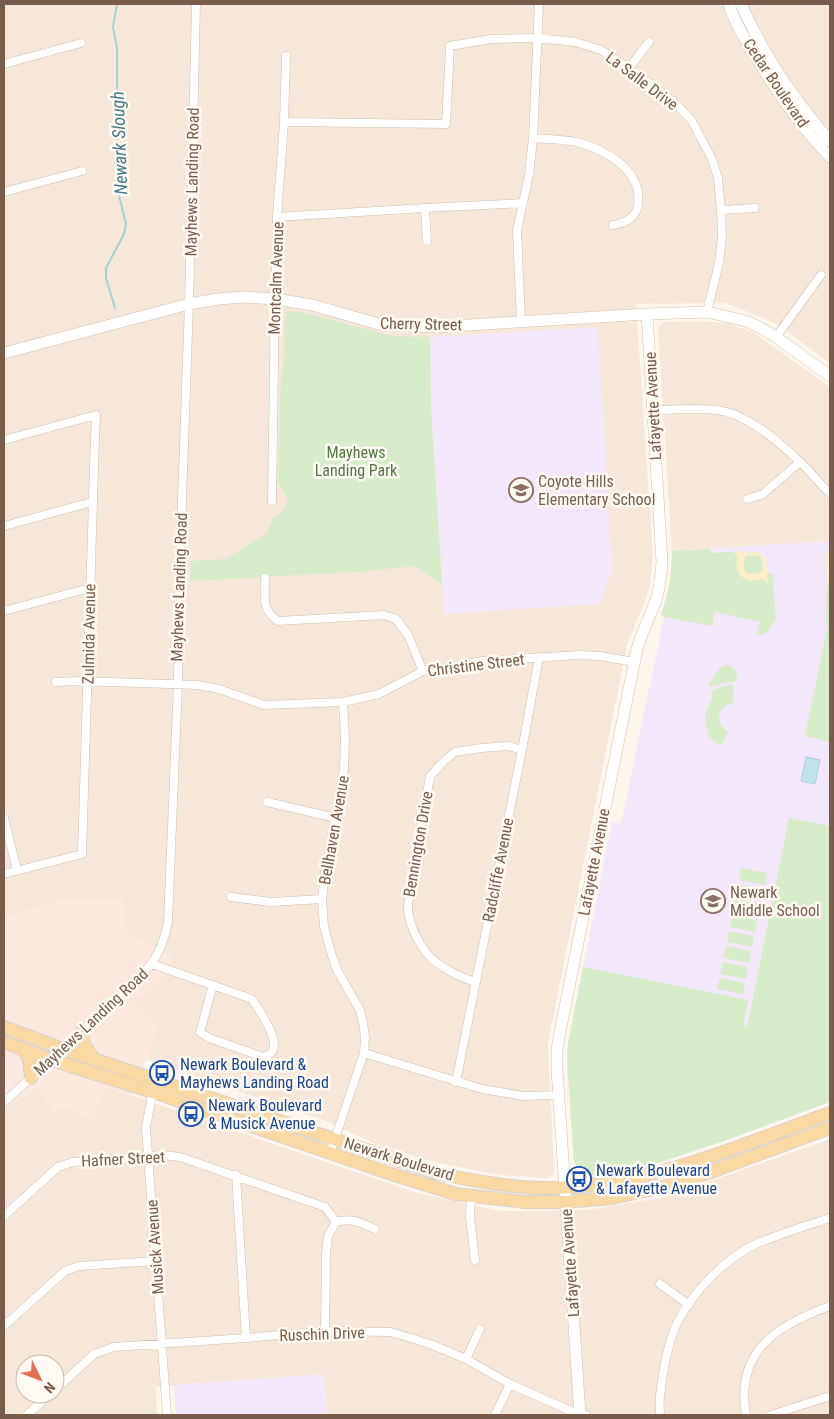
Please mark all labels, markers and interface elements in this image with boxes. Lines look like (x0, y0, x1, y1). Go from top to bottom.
street label: Cedar Boulevard (739, 35, 813, 131)
street label: La Salle Drive (602, 48, 682, 114)
water label: Newark Slough (107, 91, 131, 195)
street label: Mayhews Landing Road (181, 107, 203, 257)
street label: Montcalm Avenue (265, 221, 287, 335)
street label: Cherry Street (380, 314, 462, 334)
street label: Lafayette Avenue (641, 351, 665, 461)
park label: Mayhews Landing Park (315, 443, 398, 480)
place label: Coyote Hills Elementary School (538, 472, 655, 509)
school or university icon: Coyote Hills Elementary School (508, 477, 534, 503)
street label: Mayhews Landing Road (167, 512, 191, 662)
street label: Zulmida Avenue (79, 583, 99, 685)
street label: Christine Street (426, 650, 526, 680)
street label: Bellhaven Avenue (315, 774, 353, 886)
street label: Bennington Drive (399, 790, 437, 898)
street label: Lafayette Avenue (574, 807, 614, 917)
street label: Radcliffe Avenue (479, 816, 517, 924)
place label: Newark Middle School (730, 883, 820, 920)
school or university icon: Newark Middle School (700, 888, 726, 914)
street label: Mayhews Landing Road (30, 964, 152, 1080)
place label: Newark Boulevard & Mayhews Landing Road (180, 1055, 329, 1092)
bus stop icon: Newark Boulevard & Mayhews Landing Road (149, 1060, 175, 1086)
place label: Newark Boulevard & Musick Avenue (208, 1096, 322, 1133)
bus stop icon: Newark Boulevard & Musick Avenue (178, 1101, 204, 1127)
street label: Newark Boulevard (342, 1133, 456, 1185)
street label: Hafner Street (81, 1147, 166, 1171)
place label: Newark Boulevard & Lafayette Avenue (596, 1161, 717, 1198)
bus stop icon: Newark Boulevard & Lafayette Avenue (566, 1166, 592, 1192)
street label: Musick Avenue (142, 1199, 168, 1295)
street label: Lafayette Avenue (557, 1208, 583, 1318)
street label: Ruschin Drive (279, 1323, 365, 1345)
north arrow (15, 1354, 65, 1404)
text: N (41, 1379, 58, 1396)

